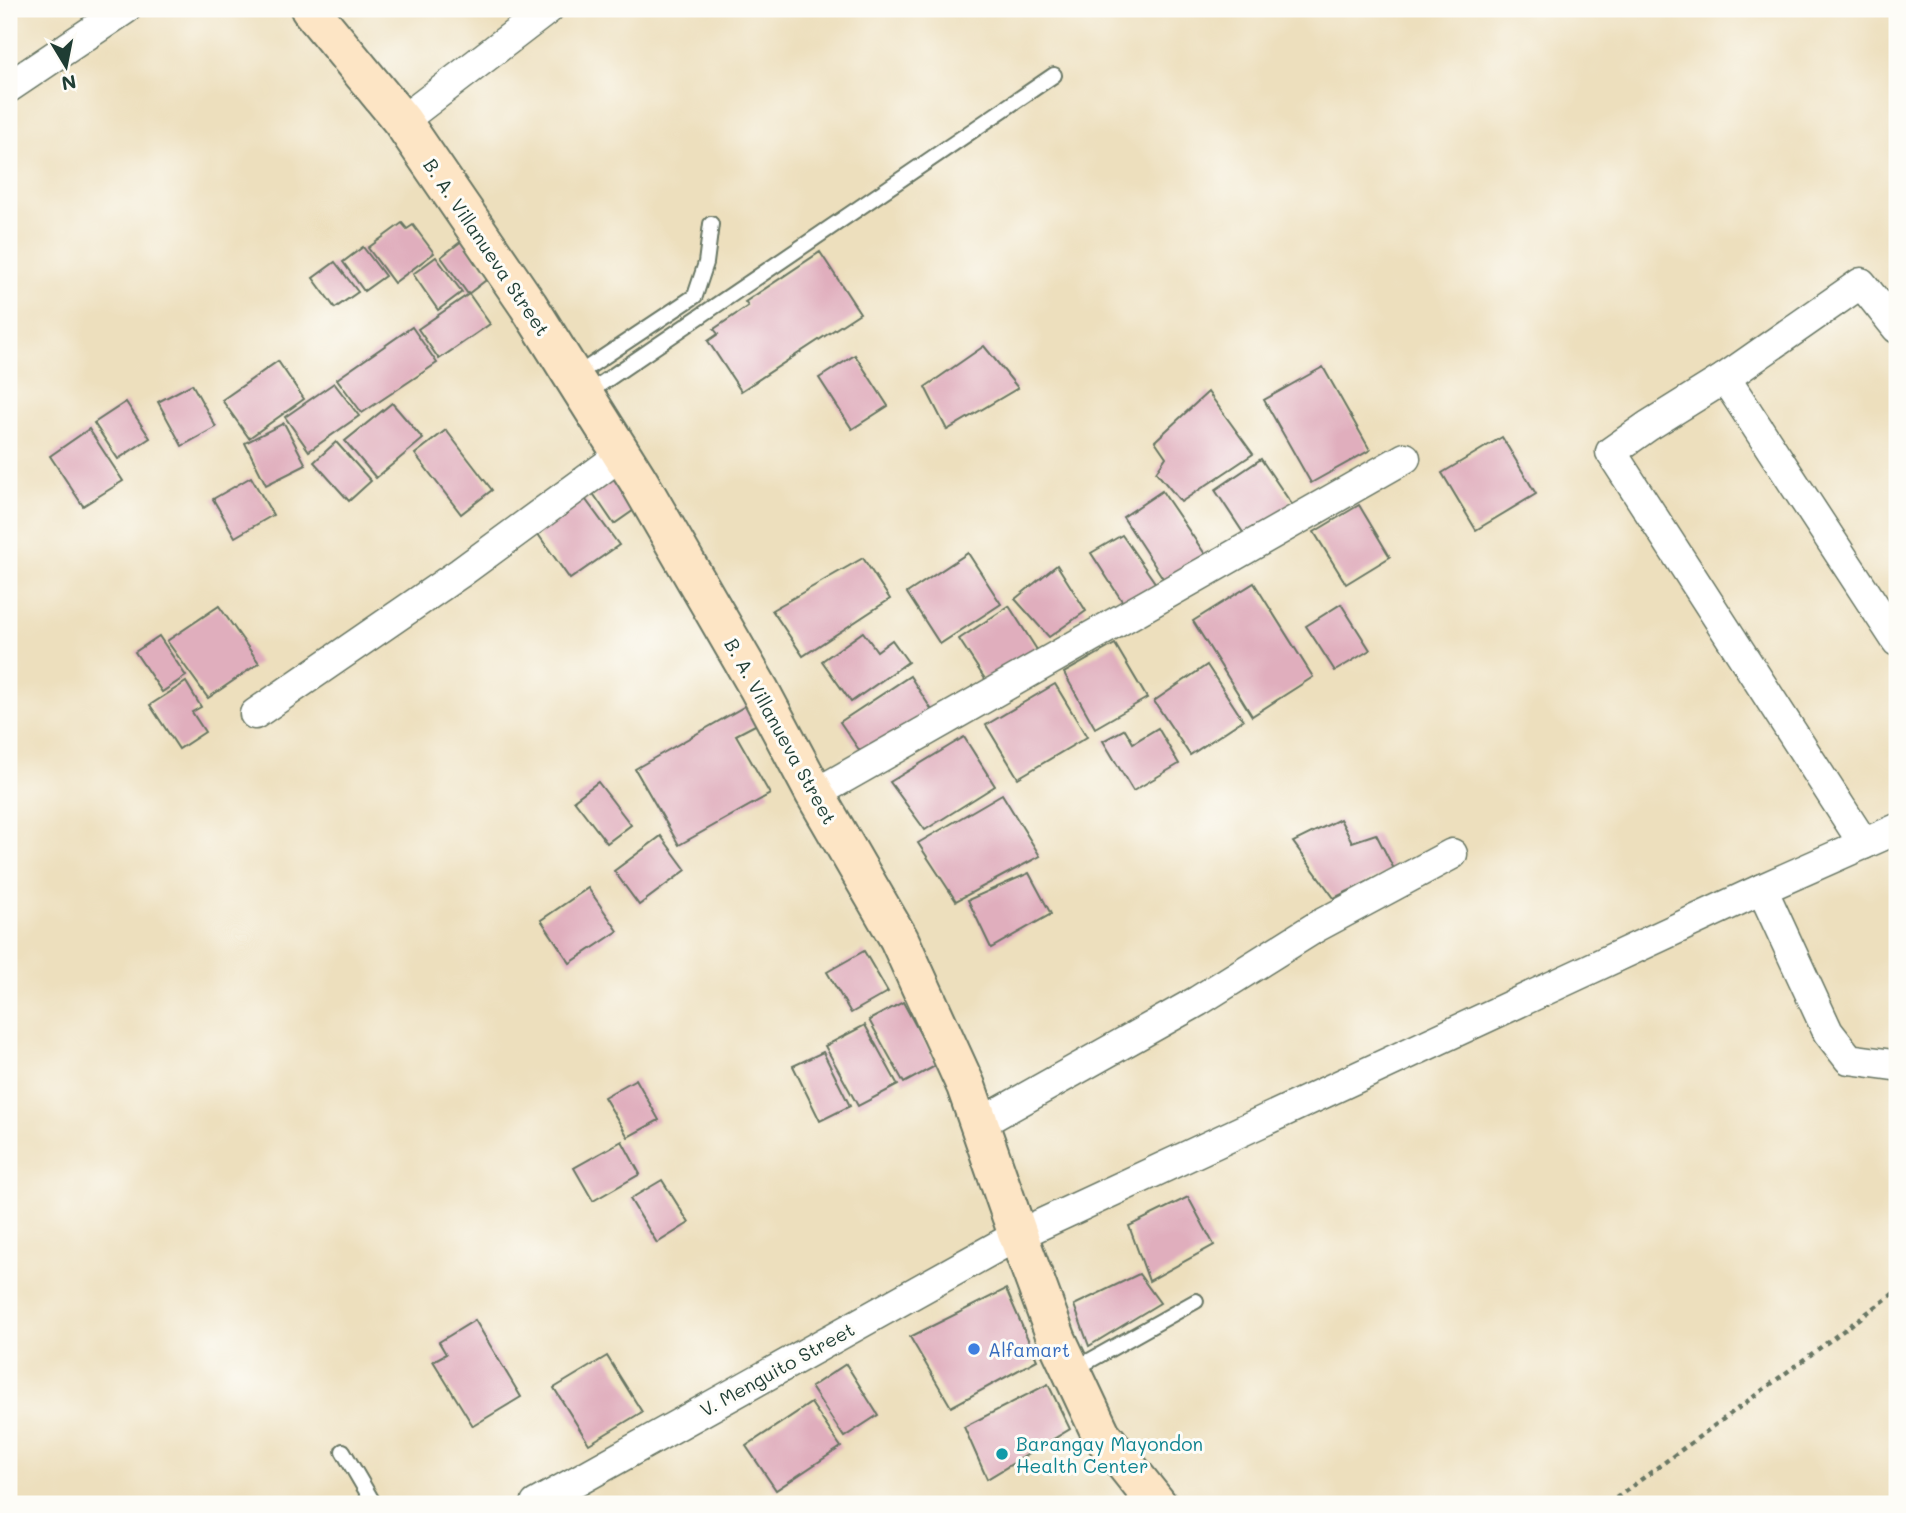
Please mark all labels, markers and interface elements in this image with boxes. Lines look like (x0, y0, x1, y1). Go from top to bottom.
north arrow (32, 32, 102, 102)
text: N (60, 70, 78, 97)
street label: B. A. Villanueva Street (418, 153, 556, 341)
street label: B. A. Villanueva Street (719, 634, 843, 828)
street label: V. Menguito Street (695, 1316, 859, 1422)
place label: Alfamart (988, 1337, 1070, 1362)
marker: Alfamart (966, 1341, 982, 1357)
place label: Barangay Mayondon Health Center (1016, 1431, 1203, 1478)
marker: Barangay Mayondon Health Center (994, 1446, 1010, 1462)

